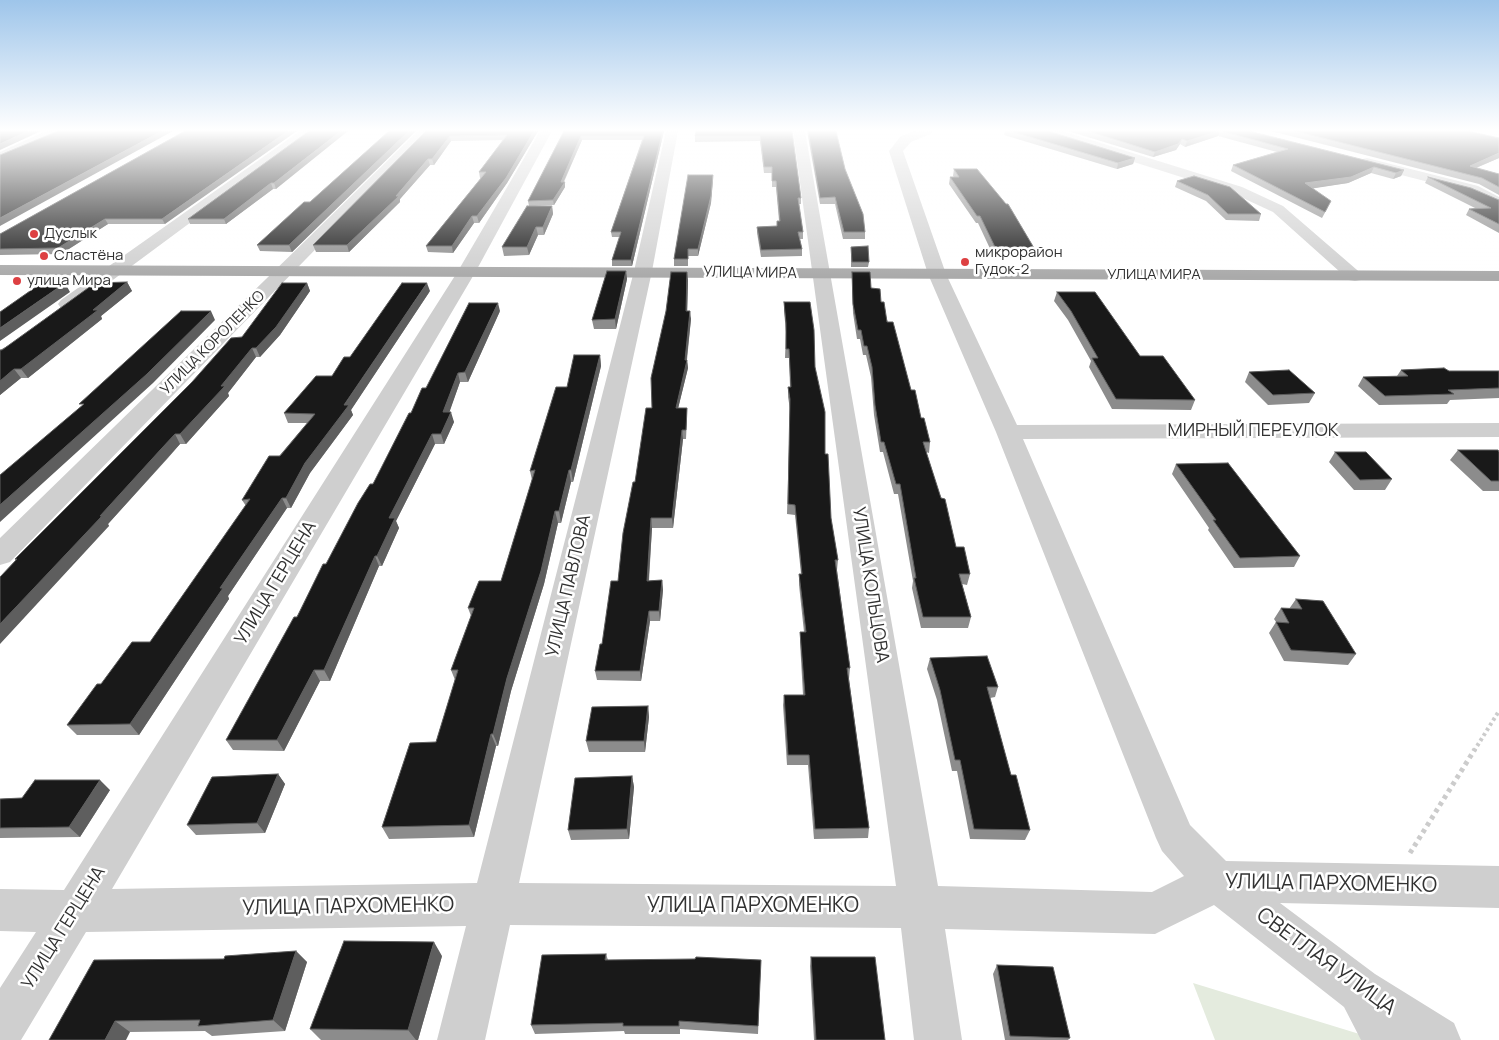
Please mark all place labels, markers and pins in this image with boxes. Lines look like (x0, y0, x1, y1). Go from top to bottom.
place label: Дуслык (44, 225, 97, 243)
marker: Дуслык (28, 228, 40, 240)
place label: микрорайон Гудок-2 (975, 244, 1063, 279)
place label: Сластёна (54, 247, 123, 265)
marker: Сластёна (38, 250, 50, 262)
marker: микрорайон Гудок-2 (959, 256, 971, 268)
place label: улица Мира (27, 272, 111, 290)
marker: улица Мира (11, 275, 23, 287)

